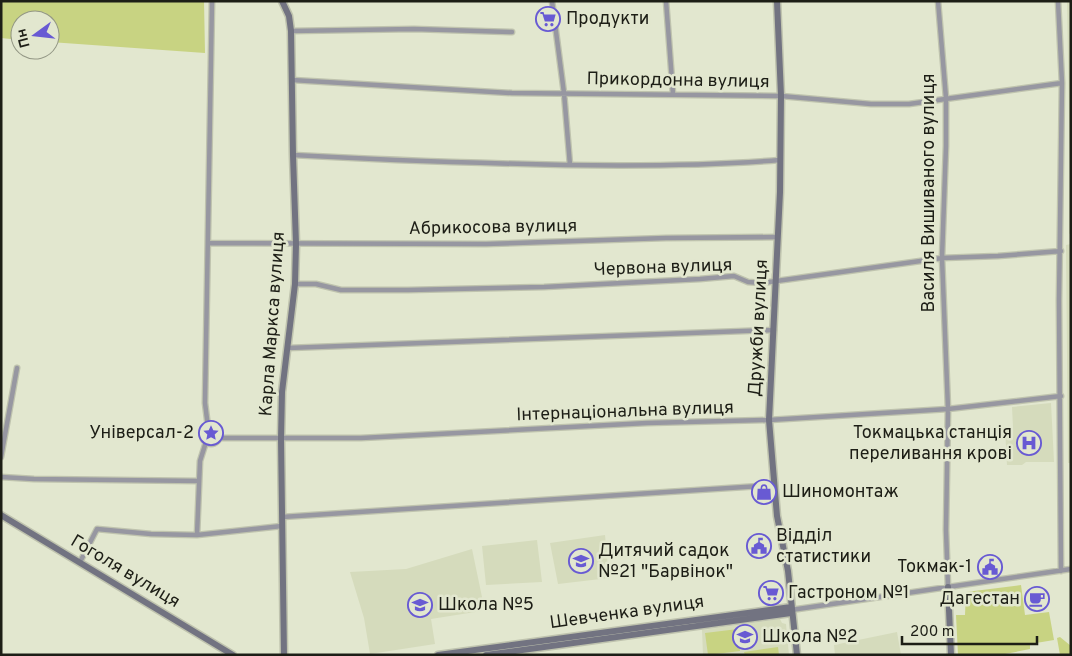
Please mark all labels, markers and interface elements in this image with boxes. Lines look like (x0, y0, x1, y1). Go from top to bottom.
supermarket icon: Продукти (535, 6, 561, 32)
place label: Продукти (566, 8, 649, 31)
north arrow (10, 10, 60, 60)
text: Пн (13, 27, 35, 49)
street label: Прикордонна вулиця (586, 68, 770, 94)
street label: Василя Вишиваного вулиця (918, 73, 941, 313)
street label: Абрикосова вулиця (409, 215, 577, 241)
street label: Карла Маркса вулиця (255, 231, 291, 417)
street label: Червона вулиця (593, 254, 733, 282)
street label: Дружби вулиця (744, 259, 774, 397)
street label: Інтернаціональна вулиця (516, 397, 734, 427)
place icon: Універсал-2 (198, 420, 224, 446)
place label: Універсал-2 (89, 422, 194, 445)
place label: Токмацька станція переливання крові (849, 422, 1012, 466)
hospital icon: Токмацька станція переливання крові (1016, 430, 1042, 456)
shop icon: Шиномонтаж (751, 479, 777, 505)
place label: Шиномонтаж (782, 481, 899, 504)
place label: Відділ статистики (776, 525, 871, 569)
street label: Гоголя вулиця (66, 530, 184, 614)
public building icon: Відділ статистики (746, 533, 772, 559)
place label: Дитячий садок №21 "Барвінок" (598, 540, 733, 584)
school or university icon: Дитячий садок №21 "Барвінок" (568, 548, 594, 574)
public building icon: Токмак-1 (977, 554, 1003, 580)
place label: Токмак-1 (897, 556, 972, 579)
supermarket icon: Гастроном №1 (758, 580, 784, 606)
place label: Гастроном №1 (788, 582, 910, 605)
cafe icon: Дагестан (1024, 586, 1050, 612)
place label: Дагестан (940, 588, 1020, 611)
street label: Шевченка вулиця (548, 591, 706, 635)
school or university icon: Школа №5 (407, 592, 433, 618)
place label: Школа №5 (438, 594, 534, 617)
scale bar (902, 614, 1037, 646)
text: 200 m (910, 623, 955, 642)
school or university icon: Школа №2 (732, 624, 758, 650)
place label: Школа №2 (762, 626, 858, 649)

